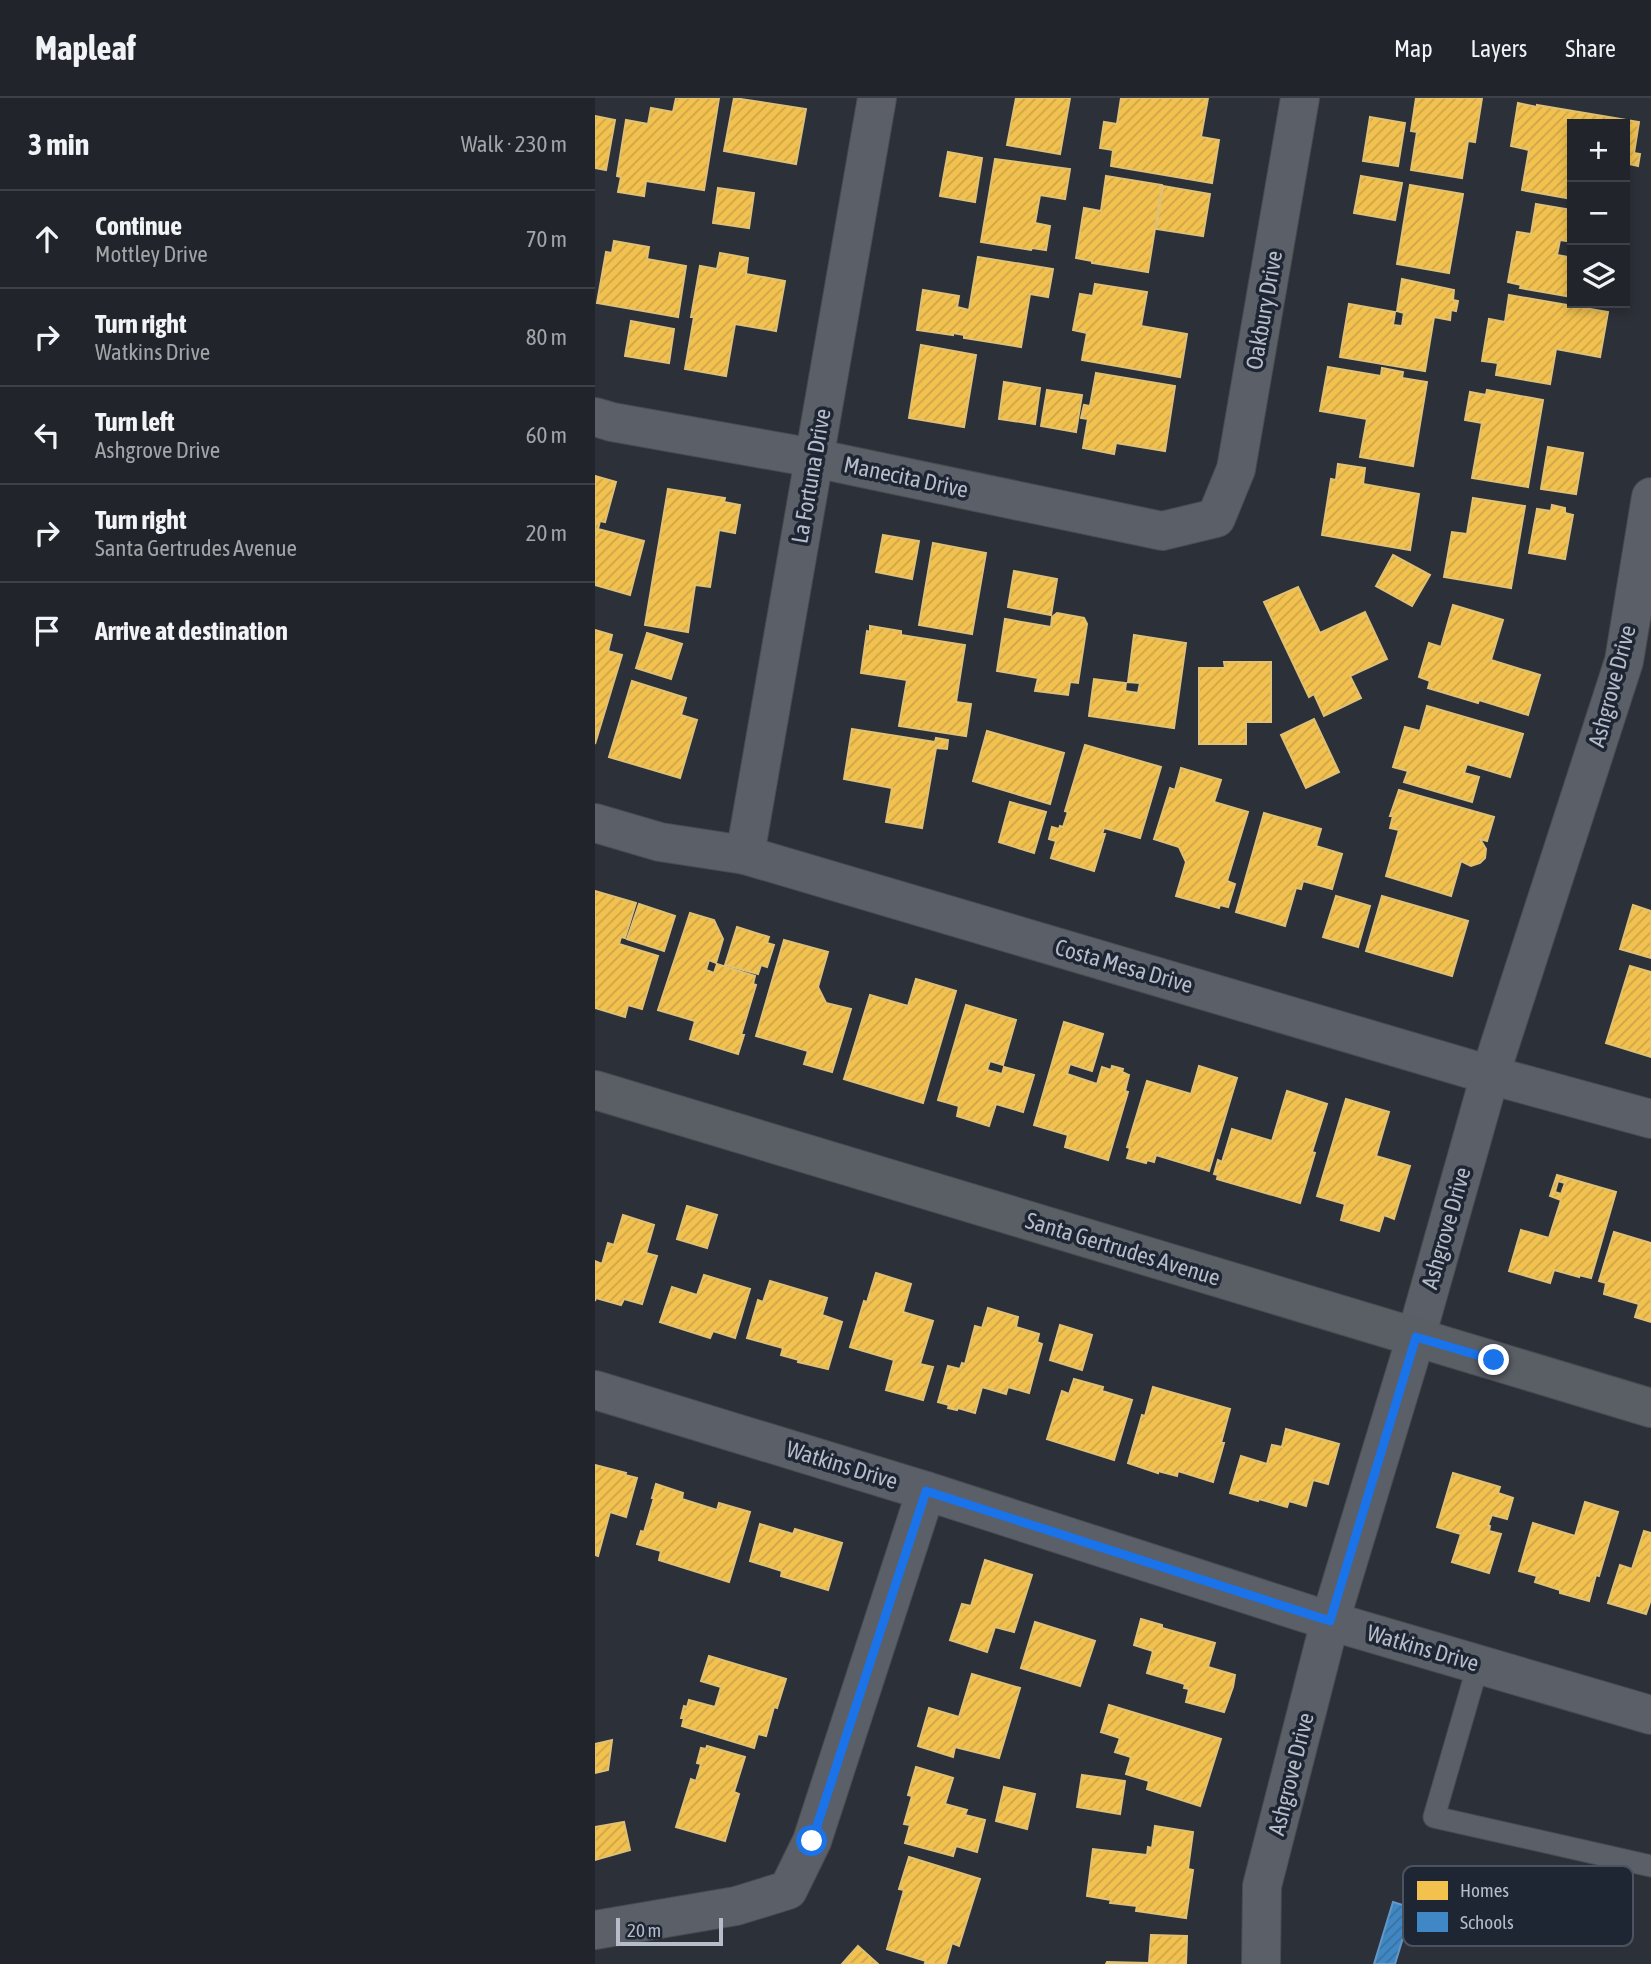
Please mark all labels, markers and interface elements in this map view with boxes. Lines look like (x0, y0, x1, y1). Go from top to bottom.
text: Mapleaf (35, 29, 136, 67)
text: Map (1394, 35, 1433, 62)
text: Layers (1471, 35, 1527, 62)
text: Share (1565, 35, 1616, 62)
map controls (1567, 119, 1630, 308)
button: + (1567, 119, 1630, 182)
text: 3 min (28, 127, 89, 161)
text: Walk · 230 m (461, 131, 567, 157)
button: − (1567, 182, 1630, 245)
text: Continue (95, 211, 182, 241)
icon: ahead (28, 220, 66, 258)
text: 70 m (526, 226, 567, 252)
text: Mottley Drive (95, 241, 208, 267)
button: layers (1567, 245, 1630, 308)
street label: Oakbury Drive (1241, 248, 1287, 372)
text: Turn right (95, 309, 186, 339)
icon: right (28, 318, 66, 356)
text: 80 m (526, 324, 567, 350)
text: Watkins Drive (95, 339, 210, 365)
text: Turn left (95, 407, 175, 437)
street label: La Fortuna Drive (786, 407, 836, 545)
icon: left (28, 416, 66, 454)
text: 60 m (526, 422, 567, 448)
text: Ashgrove Drive (95, 437, 220, 463)
street label: Manecita Drive (841, 451, 971, 503)
text: Turn right (95, 505, 186, 535)
icon: right (28, 514, 66, 552)
text: 20 m (526, 520, 567, 546)
text: Santa Gertrudes Avenue (95, 535, 297, 561)
icon: arrive (28, 612, 66, 650)
text: Arrive at destination (95, 616, 288, 646)
street label: Ashgrove Drive (1583, 622, 1641, 750)
street label: Costa Mesa Drive (1052, 934, 1196, 998)
street label: Ashgrove Drive (1416, 1164, 1476, 1292)
street label: Santa Gertrudes Avenue (1023, 1207, 1223, 1291)
route end (1478, 1344, 1509, 1375)
street label: Watkins Drive (783, 1436, 901, 1494)
street label: Watkins Drive (1364, 1620, 1482, 1676)
street label: Ashgrove Drive (1263, 1710, 1319, 1838)
route start (796, 1825, 827, 1856)
legend (1403, 1866, 1633, 1946)
text: Homes (1460, 1879, 1509, 1901)
text: Schools (1460, 1911, 1514, 1933)
scale bar (616, 1915, 723, 1947)
text: 20 m (627, 1919, 661, 1941)

